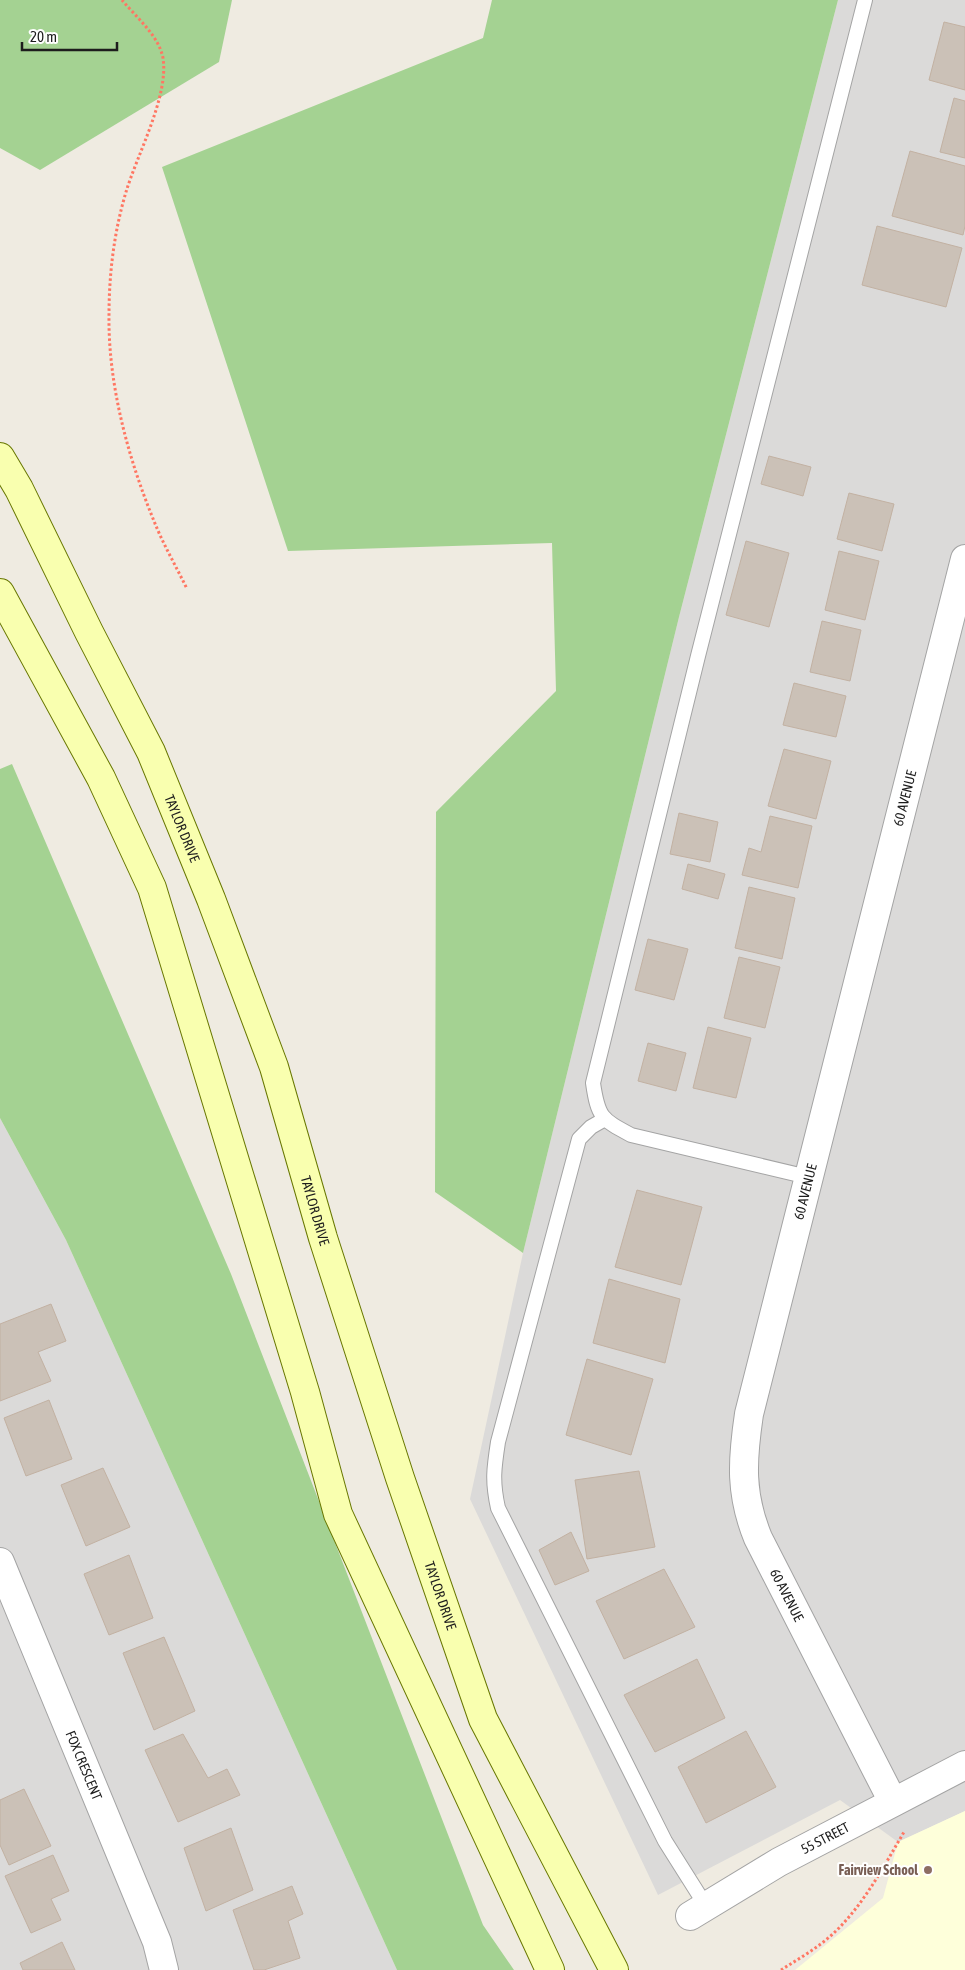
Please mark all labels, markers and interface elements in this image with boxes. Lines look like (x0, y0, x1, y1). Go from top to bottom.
scale bar (22, 20, 118, 52)
text: 20 m (30, 28, 57, 45)
street label: 60 AVENUE (890, 768, 919, 828)
street label: TAYLOR DRIVE (161, 792, 203, 865)
street label: 60 AVENUE (790, 1162, 820, 1221)
street label: TAYLOR DRIVE (298, 1174, 333, 1247)
street label: TAYLOR DRIVE (421, 1559, 460, 1632)
street label: 60 AVENUE (767, 1566, 807, 1624)
street label: FOX CRESCENT (63, 1728, 105, 1802)
street label: 55 STREET (798, 1819, 852, 1857)
place label: Fairview School (839, 1862, 918, 1878)
marker: Fairview School (922, 1864, 934, 1876)

